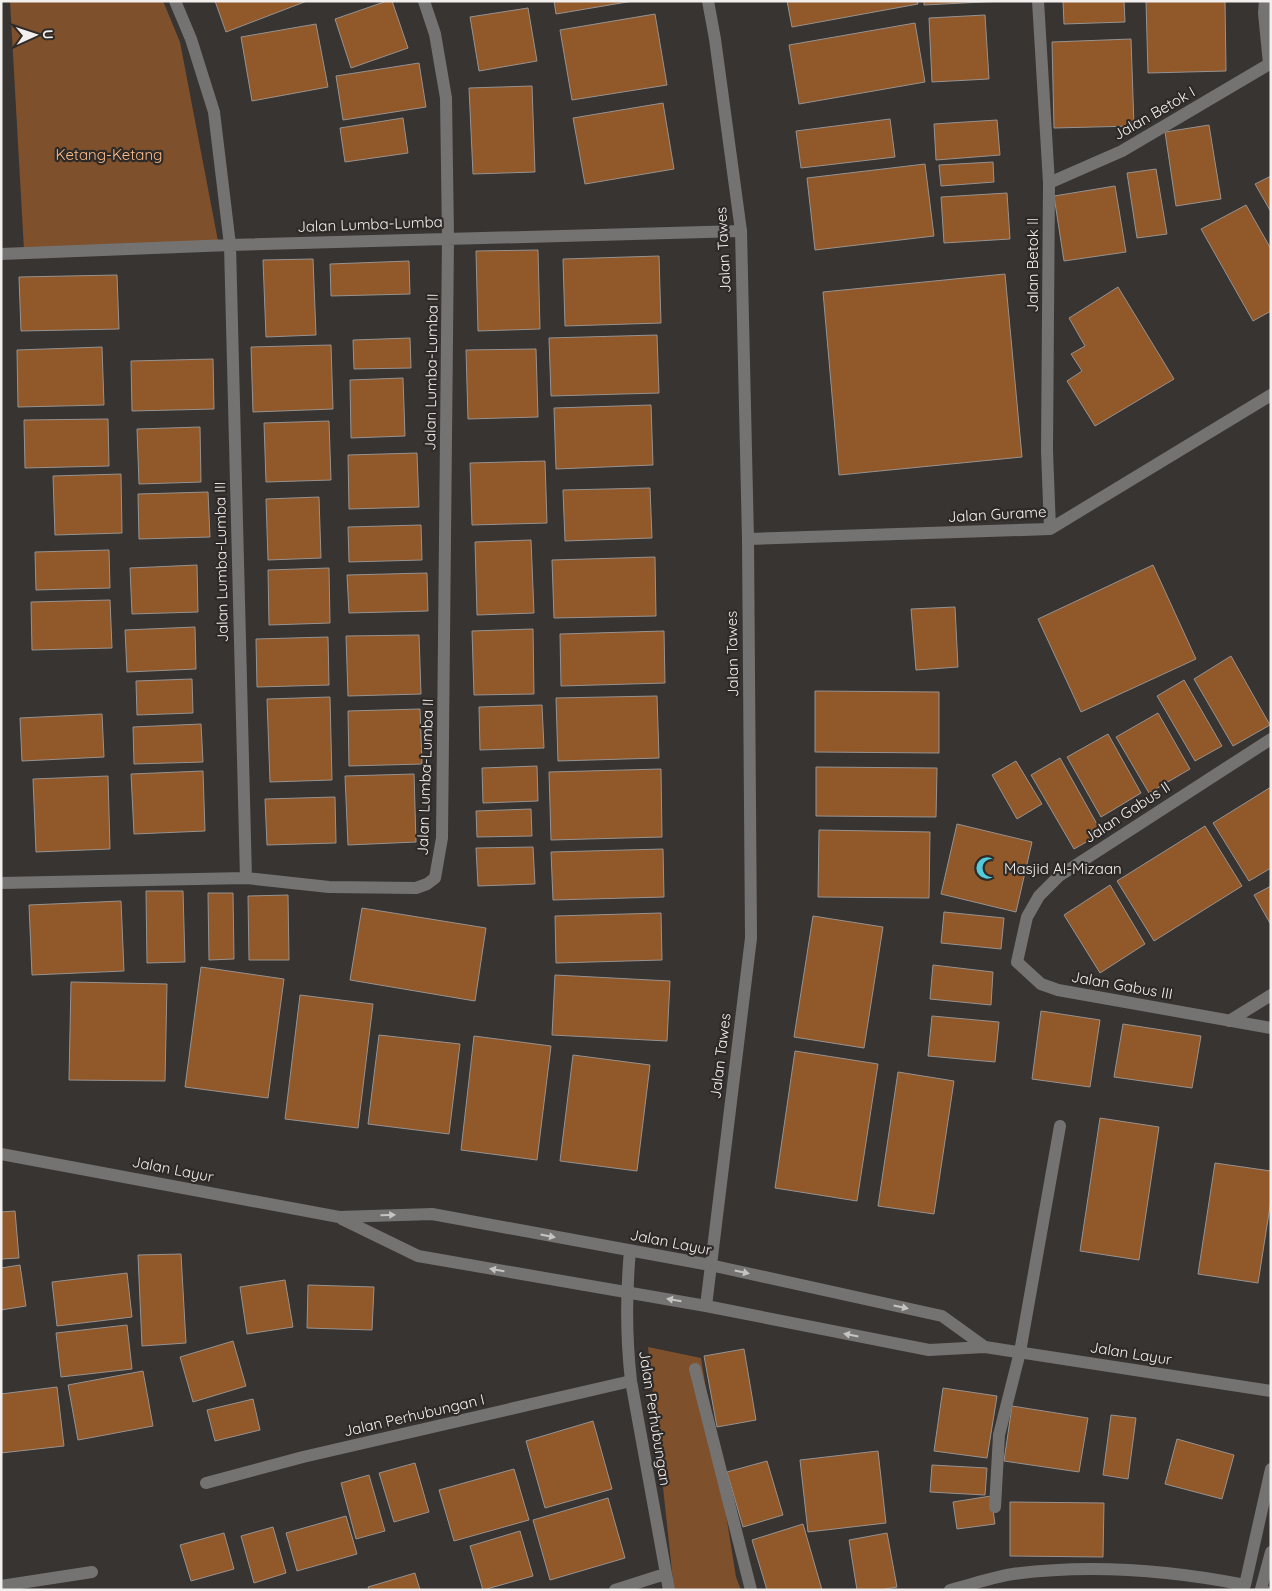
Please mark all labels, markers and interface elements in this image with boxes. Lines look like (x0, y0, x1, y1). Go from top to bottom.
north arrow (10, 10, 60, 60)
text: U (39, 29, 57, 40)
street label: Jalan Betok I (1110, 82, 1198, 144)
park label: Ketang-Ketang (56, 145, 162, 164)
street label: Jalan Tawes (711, 206, 735, 294)
street label: Jalan Lumba-Lumba (297, 212, 443, 236)
street label: Jalan Betok II (1023, 218, 1042, 312)
street label: Jalan Lumba-Lumba II (420, 293, 442, 451)
street label: Jalan Lumba-Lumba III (210, 481, 232, 643)
street label: Jalan Gurame (947, 502, 1047, 526)
street label: Jalan Tawes (722, 611, 742, 697)
street label: Jalan Lumba-Lumba II (413, 698, 437, 856)
street label: Jalan Gabus II (1080, 777, 1174, 847)
mosque icon: Masjid Al-Mizaan (974, 855, 1000, 881)
place label: Masjid Al-Mizaan (1004, 859, 1122, 878)
street label: Jalan Gabus III (1070, 967, 1174, 1003)
street label: Jalan Tawes (705, 1012, 735, 1100)
street label: Jalan Layur (131, 1152, 216, 1186)
one-way arrow (380, 1211, 396, 1219)
street label: Jalan Layur (629, 1225, 714, 1259)
one-way arrow (541, 1232, 557, 1240)
one-way arrow (488, 1265, 504, 1273)
one-way arrow (735, 1268, 750, 1276)
one-way arrow (666, 1296, 682, 1304)
one-way arrow (893, 1303, 909, 1311)
one-way arrow (842, 1330, 858, 1338)
street label: Jalan Layur (1089, 1337, 1174, 1369)
street label: Jalan Perhubungan (635, 1349, 675, 1487)
street label: Jalan Perhubungan I (342, 1390, 486, 1440)

